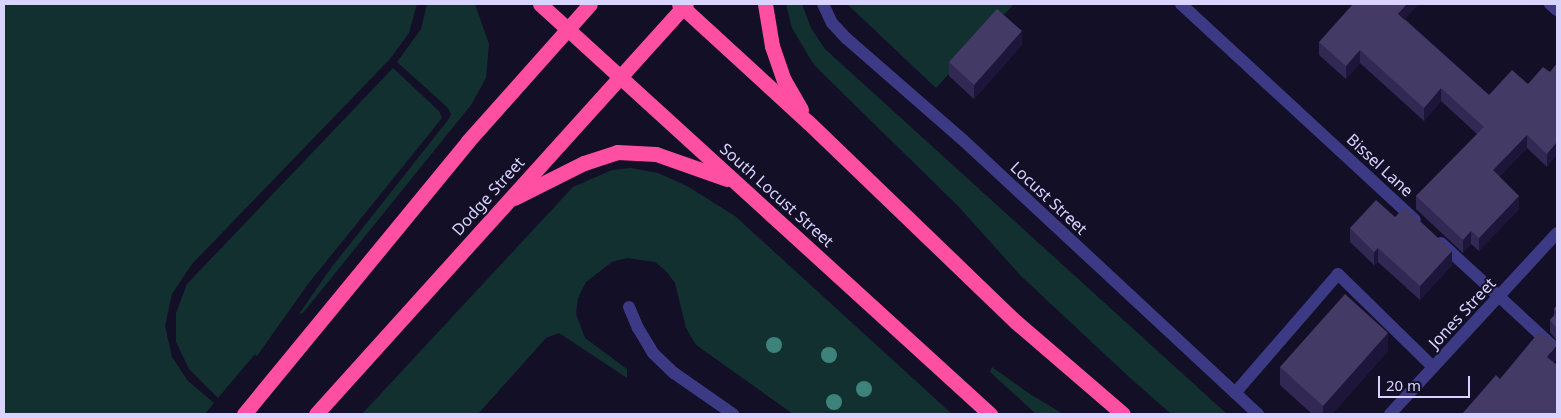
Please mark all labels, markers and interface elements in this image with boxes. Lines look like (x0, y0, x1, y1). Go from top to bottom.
street label: Bissel Lane (1343, 130, 1417, 200)
street label: South Locust Street (716, 139, 838, 251)
street label: Dodge Street (448, 153, 528, 239)
street label: Locust Street (1007, 158, 1091, 238)
street label: Jones Street (1424, 274, 1500, 352)
scale bar (1381, 366, 1474, 398)
text: 20 m (1386, 375, 1421, 395)

